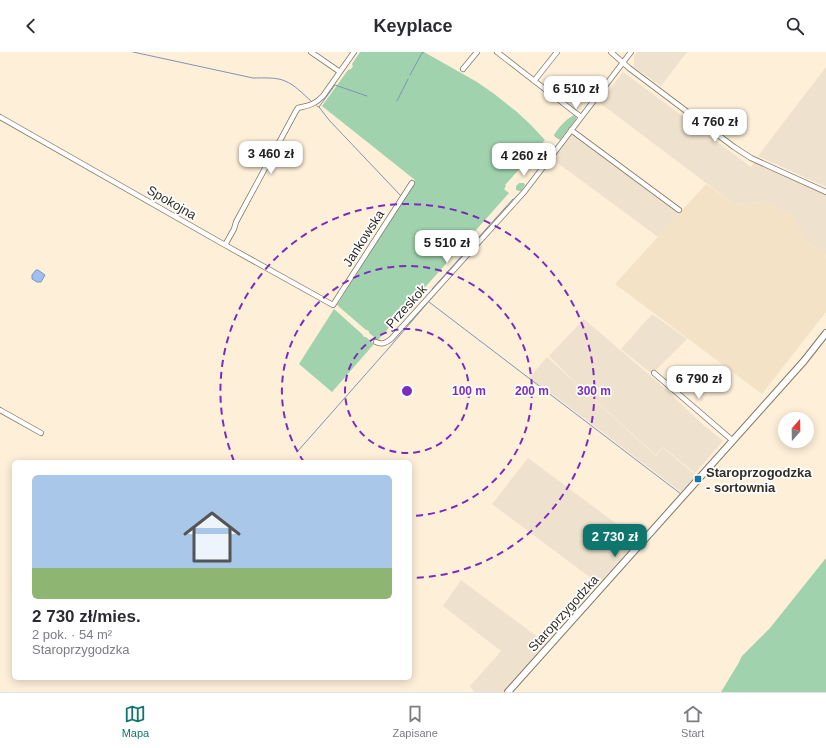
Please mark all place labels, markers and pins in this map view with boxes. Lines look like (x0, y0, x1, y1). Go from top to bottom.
pin: 6 510 zł (535, 76, 617, 110)
pin: 4 760 zł (674, 109, 756, 143)
pin: 3 460 zł (230, 141, 312, 175)
pin: 4 260 zł (483, 143, 565, 177)
pin: 5 510 zł (406, 230, 488, 264)
pin: 6 790 zł (658, 366, 740, 400)
centre of rings (400, 384, 414, 398)
place label: Staroprzogodzka - sortownia (706, 465, 812, 495)
marker: Staroprzogodzka - sortownia (693, 474, 703, 484)
pin: 2 730 zł (574, 524, 656, 558)

